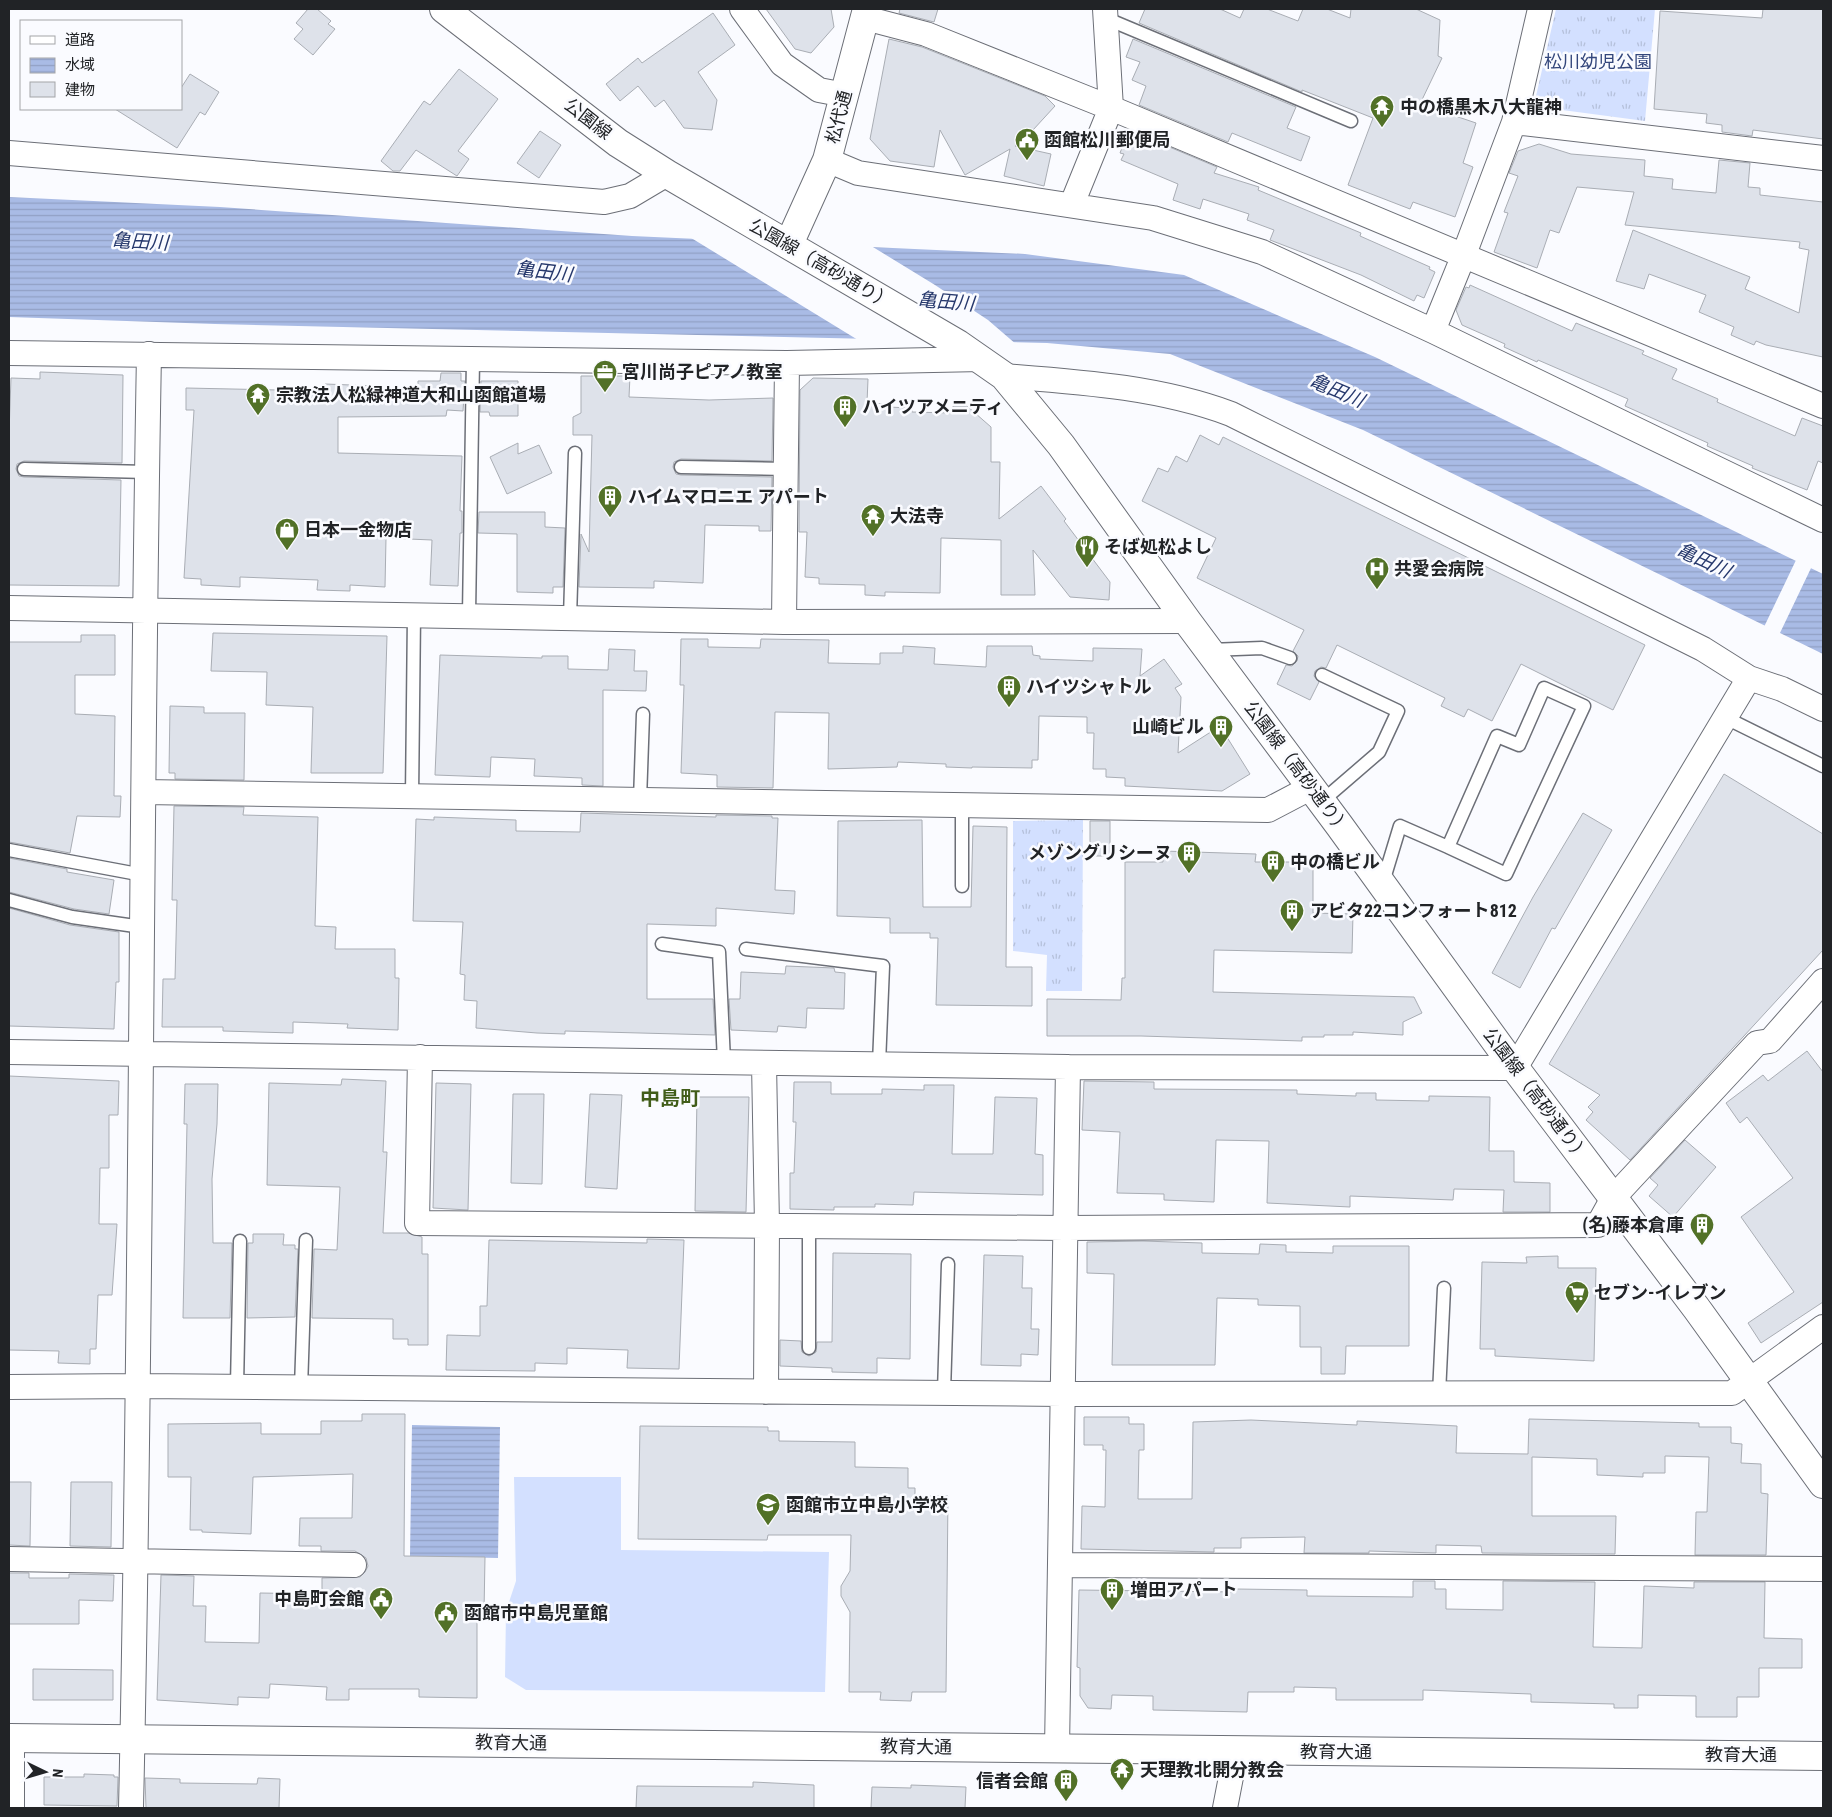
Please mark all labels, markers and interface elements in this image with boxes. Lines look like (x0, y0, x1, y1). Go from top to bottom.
legend (20, 20, 182, 110)
text: 道路 (65, 31, 95, 49)
park label: 松川幼児公園 (1544, 51, 1652, 72)
text: 水域 (65, 56, 95, 74)
text: 建物 (65, 81, 95, 99)
street label: 松代通 (821, 88, 856, 146)
street label: 公園線 (561, 94, 616, 144)
temple icon: 中の橋黒木八大龍神 (1369, 94, 1395, 128)
place label: 中の橋黒木八大龍神 (1400, 96, 1562, 117)
public building icon: 函館松川郵便局 (1014, 127, 1040, 161)
place label: 函館松川郵便局 (1044, 129, 1170, 150)
street label: 公園線（高砂通り） (746, 214, 897, 313)
water label: 亀田川 (111, 229, 171, 255)
water label: 亀田川 (514, 257, 576, 287)
water label: 亀田川 (917, 288, 977, 316)
office icon: 宮川尚子ピアノ教室 (592, 359, 618, 393)
place label: 宮川尚子ピアノ教室 (622, 361, 782, 382)
water label: 亀田川 (1306, 369, 1369, 413)
temple icon: 宗教法人松緑神道大和山函館道場 (245, 382, 271, 416)
place label: 宗教法人松緑神道大和山函館道場 (276, 384, 546, 405)
building icon: ハイツアメニティ (832, 394, 858, 428)
place label: ハイツアメニティ (862, 396, 1004, 417)
building icon: ハイムマロニエ アパート (597, 484, 623, 518)
place label: ハイムマロニエ アパート (628, 486, 829, 507)
temple icon: 大法寺 (860, 503, 886, 537)
place label: 大法寺 (890, 505, 944, 526)
shop icon: 日本一金物店 (274, 517, 300, 551)
place label: 日本一金物店 (304, 519, 412, 540)
restaurant icon: そば処松よし (1074, 534, 1100, 568)
place label: そば処松よし (1104, 536, 1212, 557)
water label: 亀田川 (1673, 538, 1736, 584)
hospital icon: 共愛会病院 (1364, 556, 1390, 590)
place label: 共愛会病院 (1394, 558, 1484, 579)
building icon: ハイツシャトル (996, 674, 1022, 708)
place label: ハイツシャトル (1026, 676, 1152, 697)
street label: 公園線（高砂通り） (1240, 697, 1355, 839)
building icon: 山崎ビル (1208, 714, 1234, 748)
place label: 山崎ビル (1132, 716, 1204, 737)
building icon: メゾングリシーヌ (1176, 840, 1202, 874)
place label: メゾングリシーヌ (1028, 842, 1172, 863)
building icon: 中の橋ビル (1260, 849, 1286, 883)
place label: 中の橋ビル (1290, 851, 1380, 872)
building icon: アビタ22コンフォート812 (1279, 898, 1305, 932)
place label: アビタ22コンフォート812 (1310, 900, 1517, 921)
street label: 公園線（高砂通り） (1479, 1024, 1594, 1166)
district label: 中島町 (640, 1086, 700, 1110)
building icon: (名)藤本倉庫 (1689, 1212, 1715, 1246)
place label: (名)藤本倉庫 (1582, 1214, 1684, 1236)
supermarket icon: セブン-イレブン (1564, 1280, 1590, 1314)
place label: セブン-イレブン (1594, 1282, 1727, 1303)
school or university icon: 函館市立中島小学校 (755, 1492, 781, 1526)
place label: 函館市立中島小学校 (786, 1494, 948, 1515)
building icon: 増田アパート (1099, 1577, 1125, 1611)
place label: 増田アパート (1130, 1579, 1238, 1600)
public building icon: 中島町会館 (368, 1586, 394, 1620)
place label: 中島町会館 (274, 1588, 364, 1609)
public building icon: 函館市中島児童館 (433, 1600, 459, 1634)
place label: 函館市中島児童館 (464, 1602, 608, 1623)
street label: 教育大通 (475, 1731, 547, 1754)
street label: 教育大通 (880, 1735, 952, 1758)
street label: 教育大通 (1300, 1741, 1372, 1762)
street label: 教育大通 (1705, 1744, 1777, 1765)
north arrow (20, 1747, 70, 1797)
temple icon: 天理教北開分教会 (1109, 1757, 1135, 1791)
place label: 天理教北開分教会 (1140, 1759, 1284, 1780)
text: N (50, 1768, 66, 1778)
building icon: 信者会館 (1053, 1768, 1079, 1802)
place label: 信者会館 (976, 1770, 1048, 1791)

